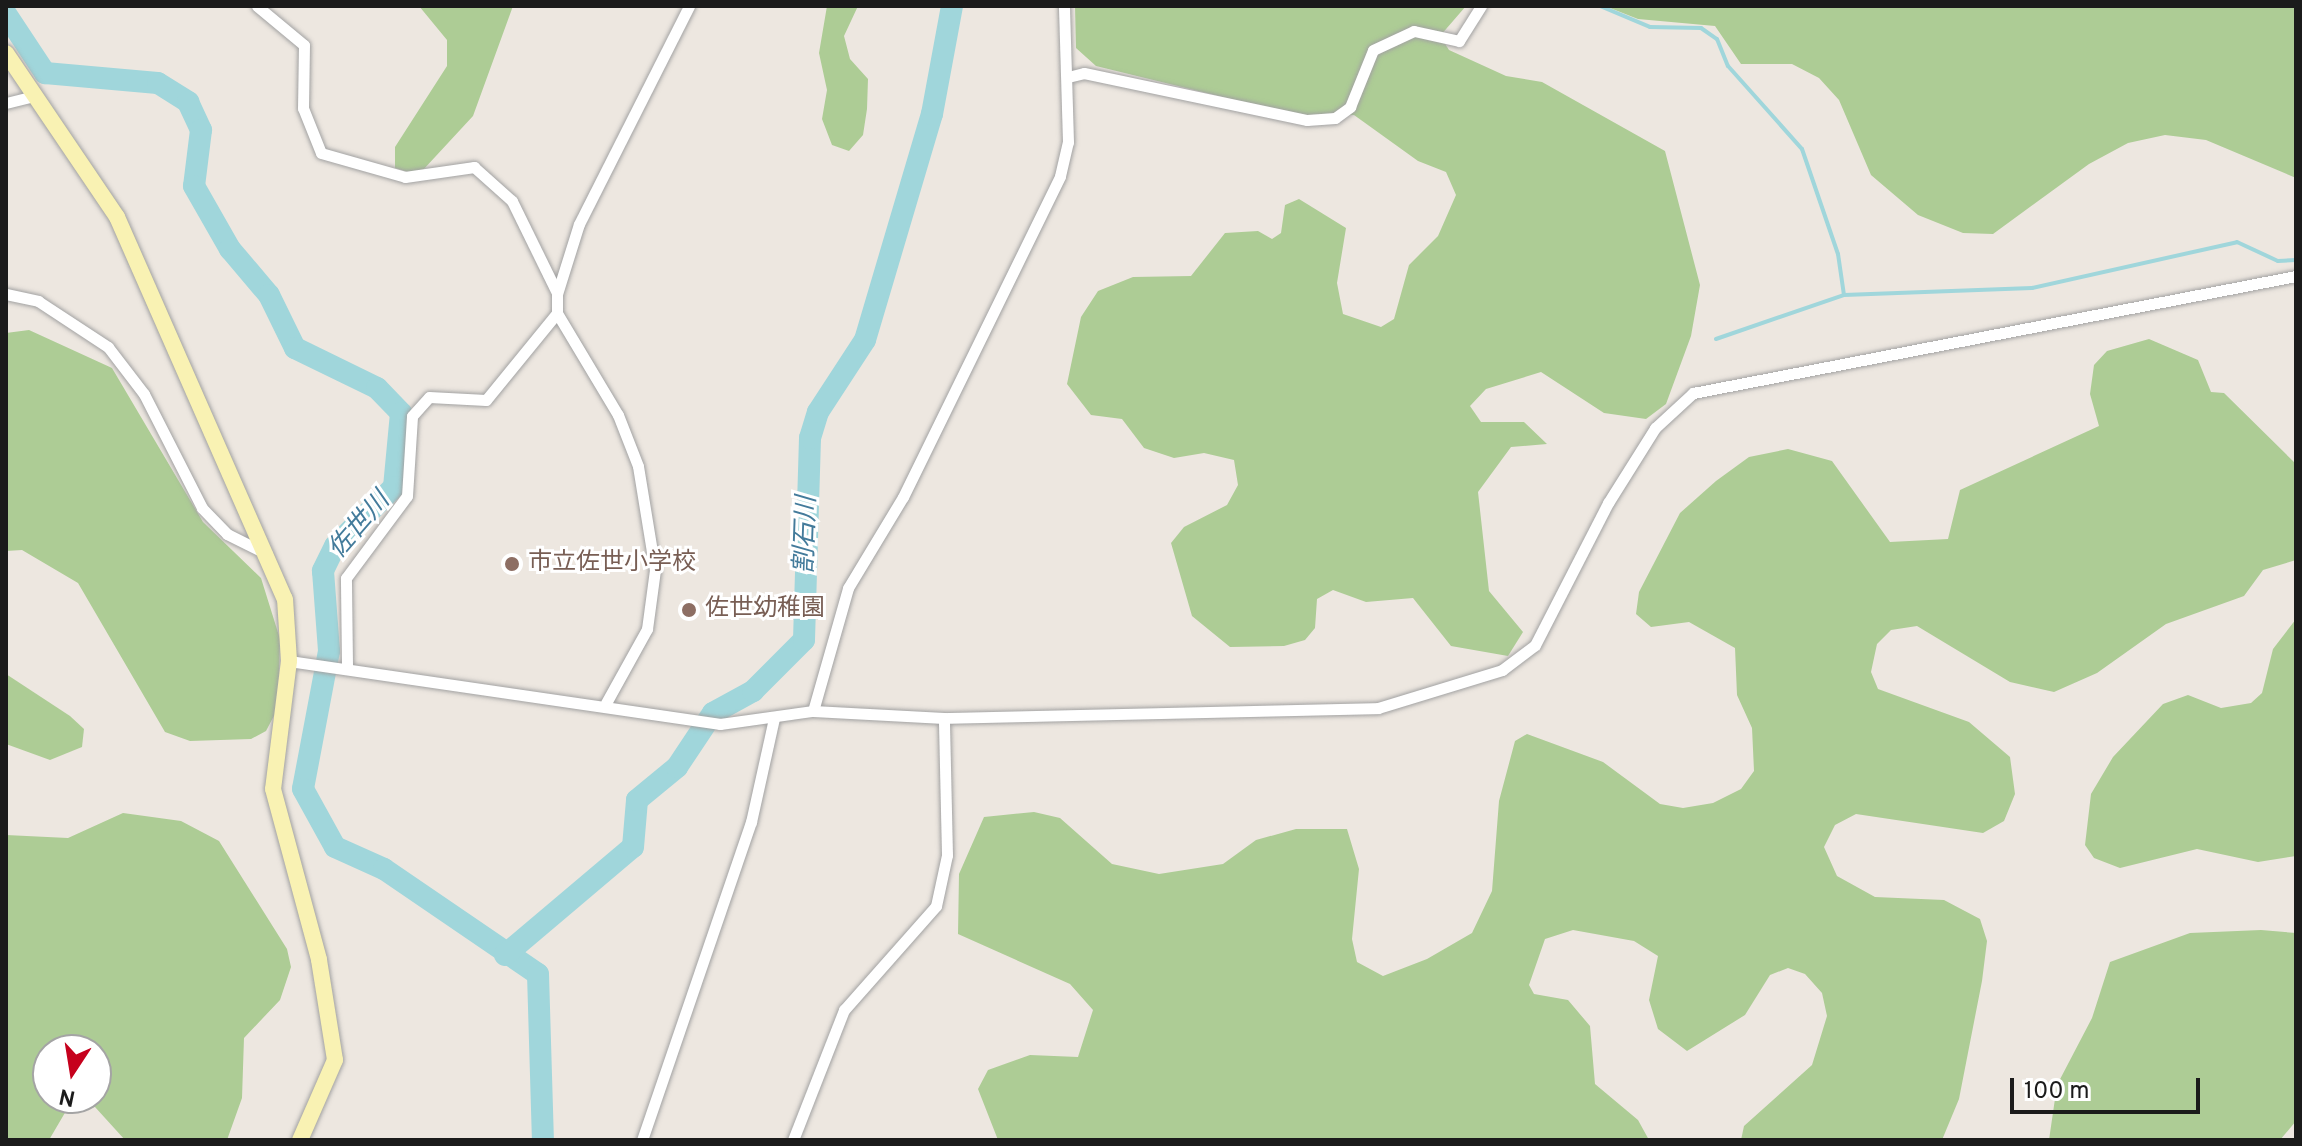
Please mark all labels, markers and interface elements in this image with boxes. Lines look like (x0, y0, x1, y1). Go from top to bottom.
water label: 佐世川 (323, 486, 397, 566)
water label: 割石川 (790, 495, 824, 575)
place label: 市立佐世小学校 (528, 550, 696, 578)
marker: 市立佐世小学校 (503, 555, 521, 573)
place label: 佐世幼稚園 (705, 596, 825, 624)
marker: 佐世幼稚園 (680, 601, 698, 619)
north arrow (32, 1034, 112, 1114)
scale bar (2014, 1062, 2204, 1112)
text: 100 m (2024, 1077, 2090, 1107)
text: N (57, 1081, 78, 1111)

